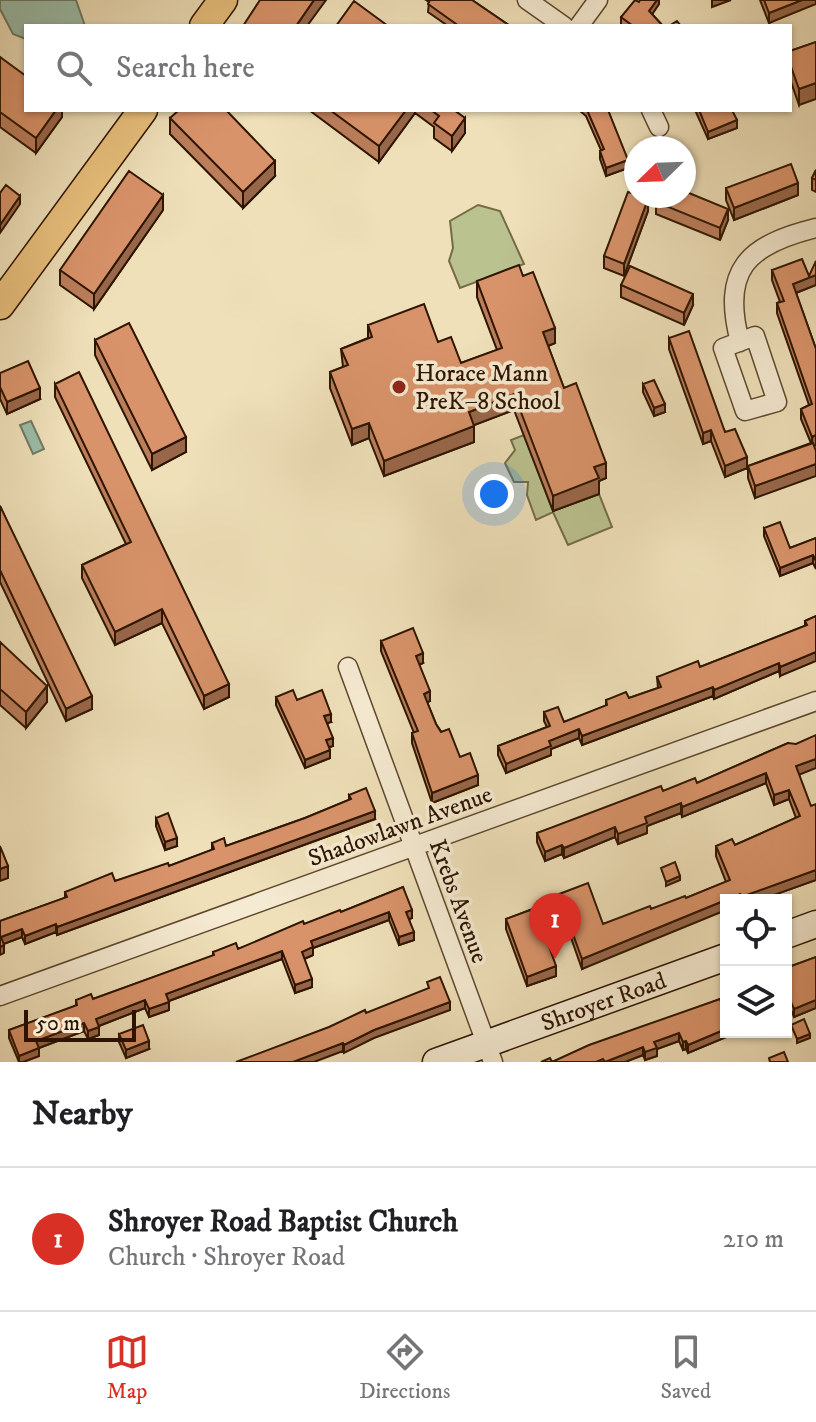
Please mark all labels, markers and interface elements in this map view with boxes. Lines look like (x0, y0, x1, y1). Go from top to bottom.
search box (24, 24, 792, 112)
icon: search (52, 46, 96, 90)
text: Search here (116, 50, 255, 87)
north arrow (624, 136, 696, 208)
place label: Horace Mann PreK–8 School (415, 359, 561, 417)
marker: Horace Mann PreK–8 School (390, 378, 408, 396)
your location (474, 474, 514, 514)
street label: Shadowlawn Avenue (304, 780, 496, 874)
street label: Krebs Avenue (422, 835, 494, 967)
pin: 1 (529, 893, 581, 959)
map controls (720, 894, 792, 1038)
button: locate (720, 894, 792, 966)
street label: Shroyer Road (537, 966, 670, 1039)
button: layers (720, 966, 792, 1038)
scale bar (24, 1006, 136, 1042)
text: 50 m (36, 1010, 80, 1037)
text: Nearby (32, 1093, 133, 1135)
text: Shroyer Road Baptist Church (108, 1204, 458, 1241)
text: 1 (53, 1223, 63, 1256)
text: 210 m (723, 1223, 784, 1256)
text: Church · Shroyer Road (108, 1241, 345, 1274)
tab: Map (105, 1330, 149, 1405)
tab: Directions (359, 1330, 450, 1405)
tab: Saved (660, 1330, 711, 1405)

